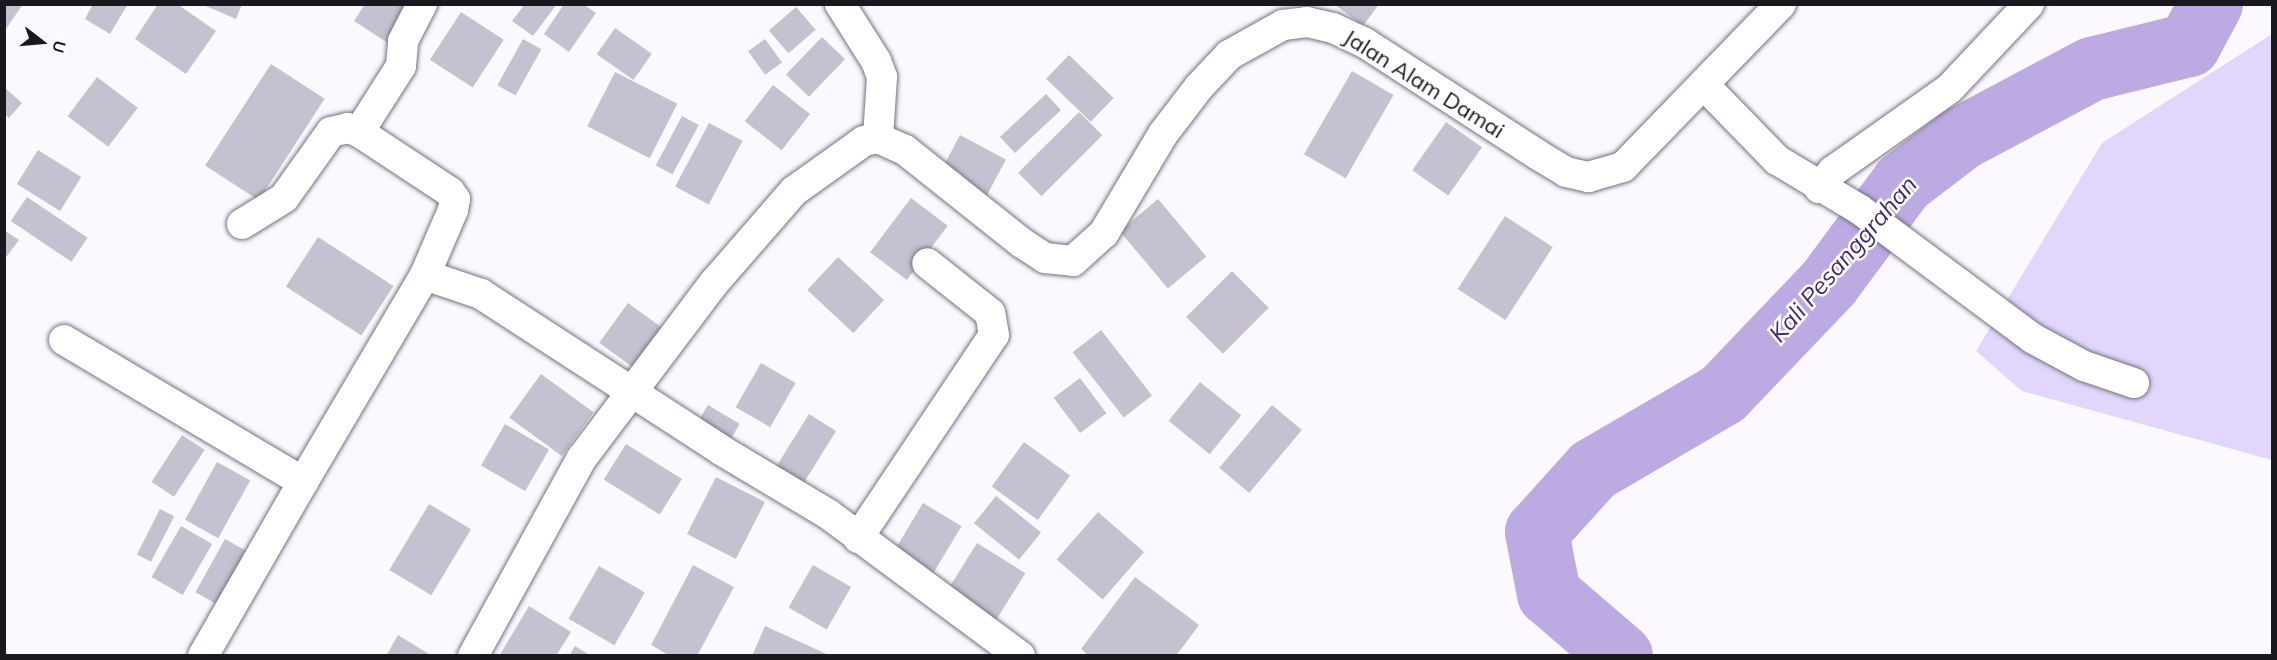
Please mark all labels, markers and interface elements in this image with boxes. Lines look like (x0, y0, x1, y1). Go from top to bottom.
north arrow (12, 12, 72, 72)
street label: Jalan Alam Damai (1339, 24, 1509, 144)
text: U (48, 39, 71, 55)
water label: Kali Pesanggrahan (1763, 170, 1923, 348)

